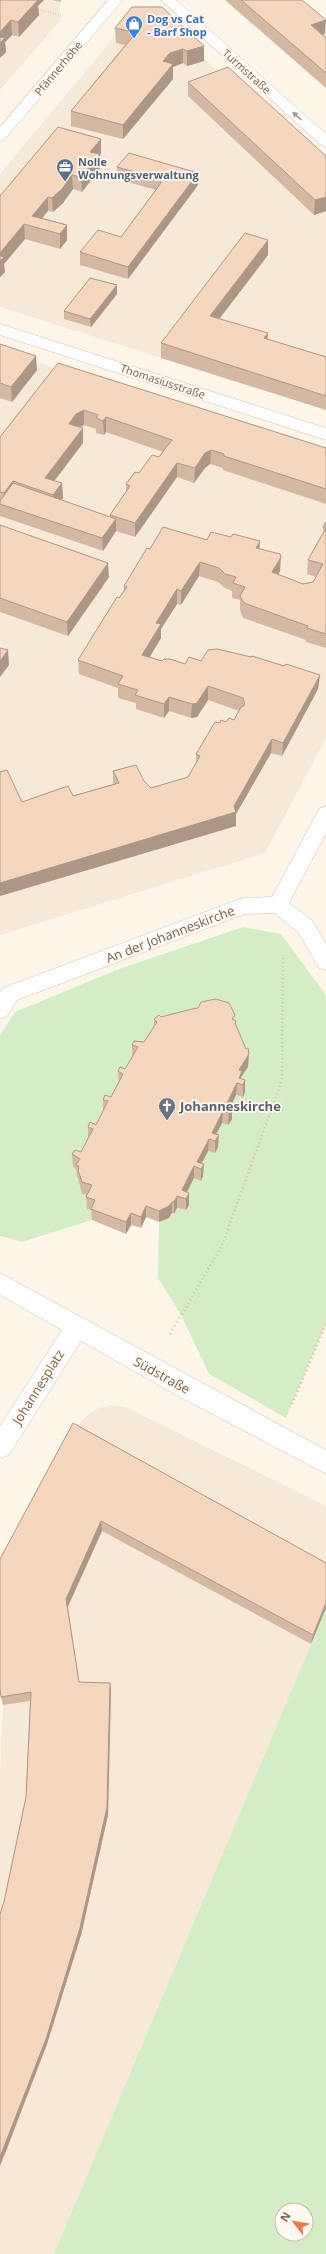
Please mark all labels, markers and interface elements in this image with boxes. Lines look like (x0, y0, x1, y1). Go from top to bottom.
place label: Dog vs Cat - Barf Shop (147, 11, 207, 39)
shop icon: Dog vs Cat - Barf Shop (124, 14, 144, 39)
street label: Pfännerhöhe (31, 38, 85, 98)
street label: Turmstraße (220, 45, 274, 97)
one-way arrow (292, 111, 302, 120)
place label: Nolle Wohnungsverwaltung (78, 154, 199, 182)
office icon: Nolle Wohnungsverwaltung (55, 157, 75, 182)
street label: Thomasiusstraße (119, 360, 207, 402)
street label: An der Johanneskirche (103, 901, 237, 967)
church icon: Johanneskirche (157, 1096, 177, 1121)
place label: Johanneskirche (179, 1097, 281, 1115)
street label: Johannesplatz (7, 1346, 68, 1430)
street label: Südstraße (131, 1352, 193, 1398)
north arrow (274, 2202, 314, 2242)
text: N (276, 2209, 294, 2224)

